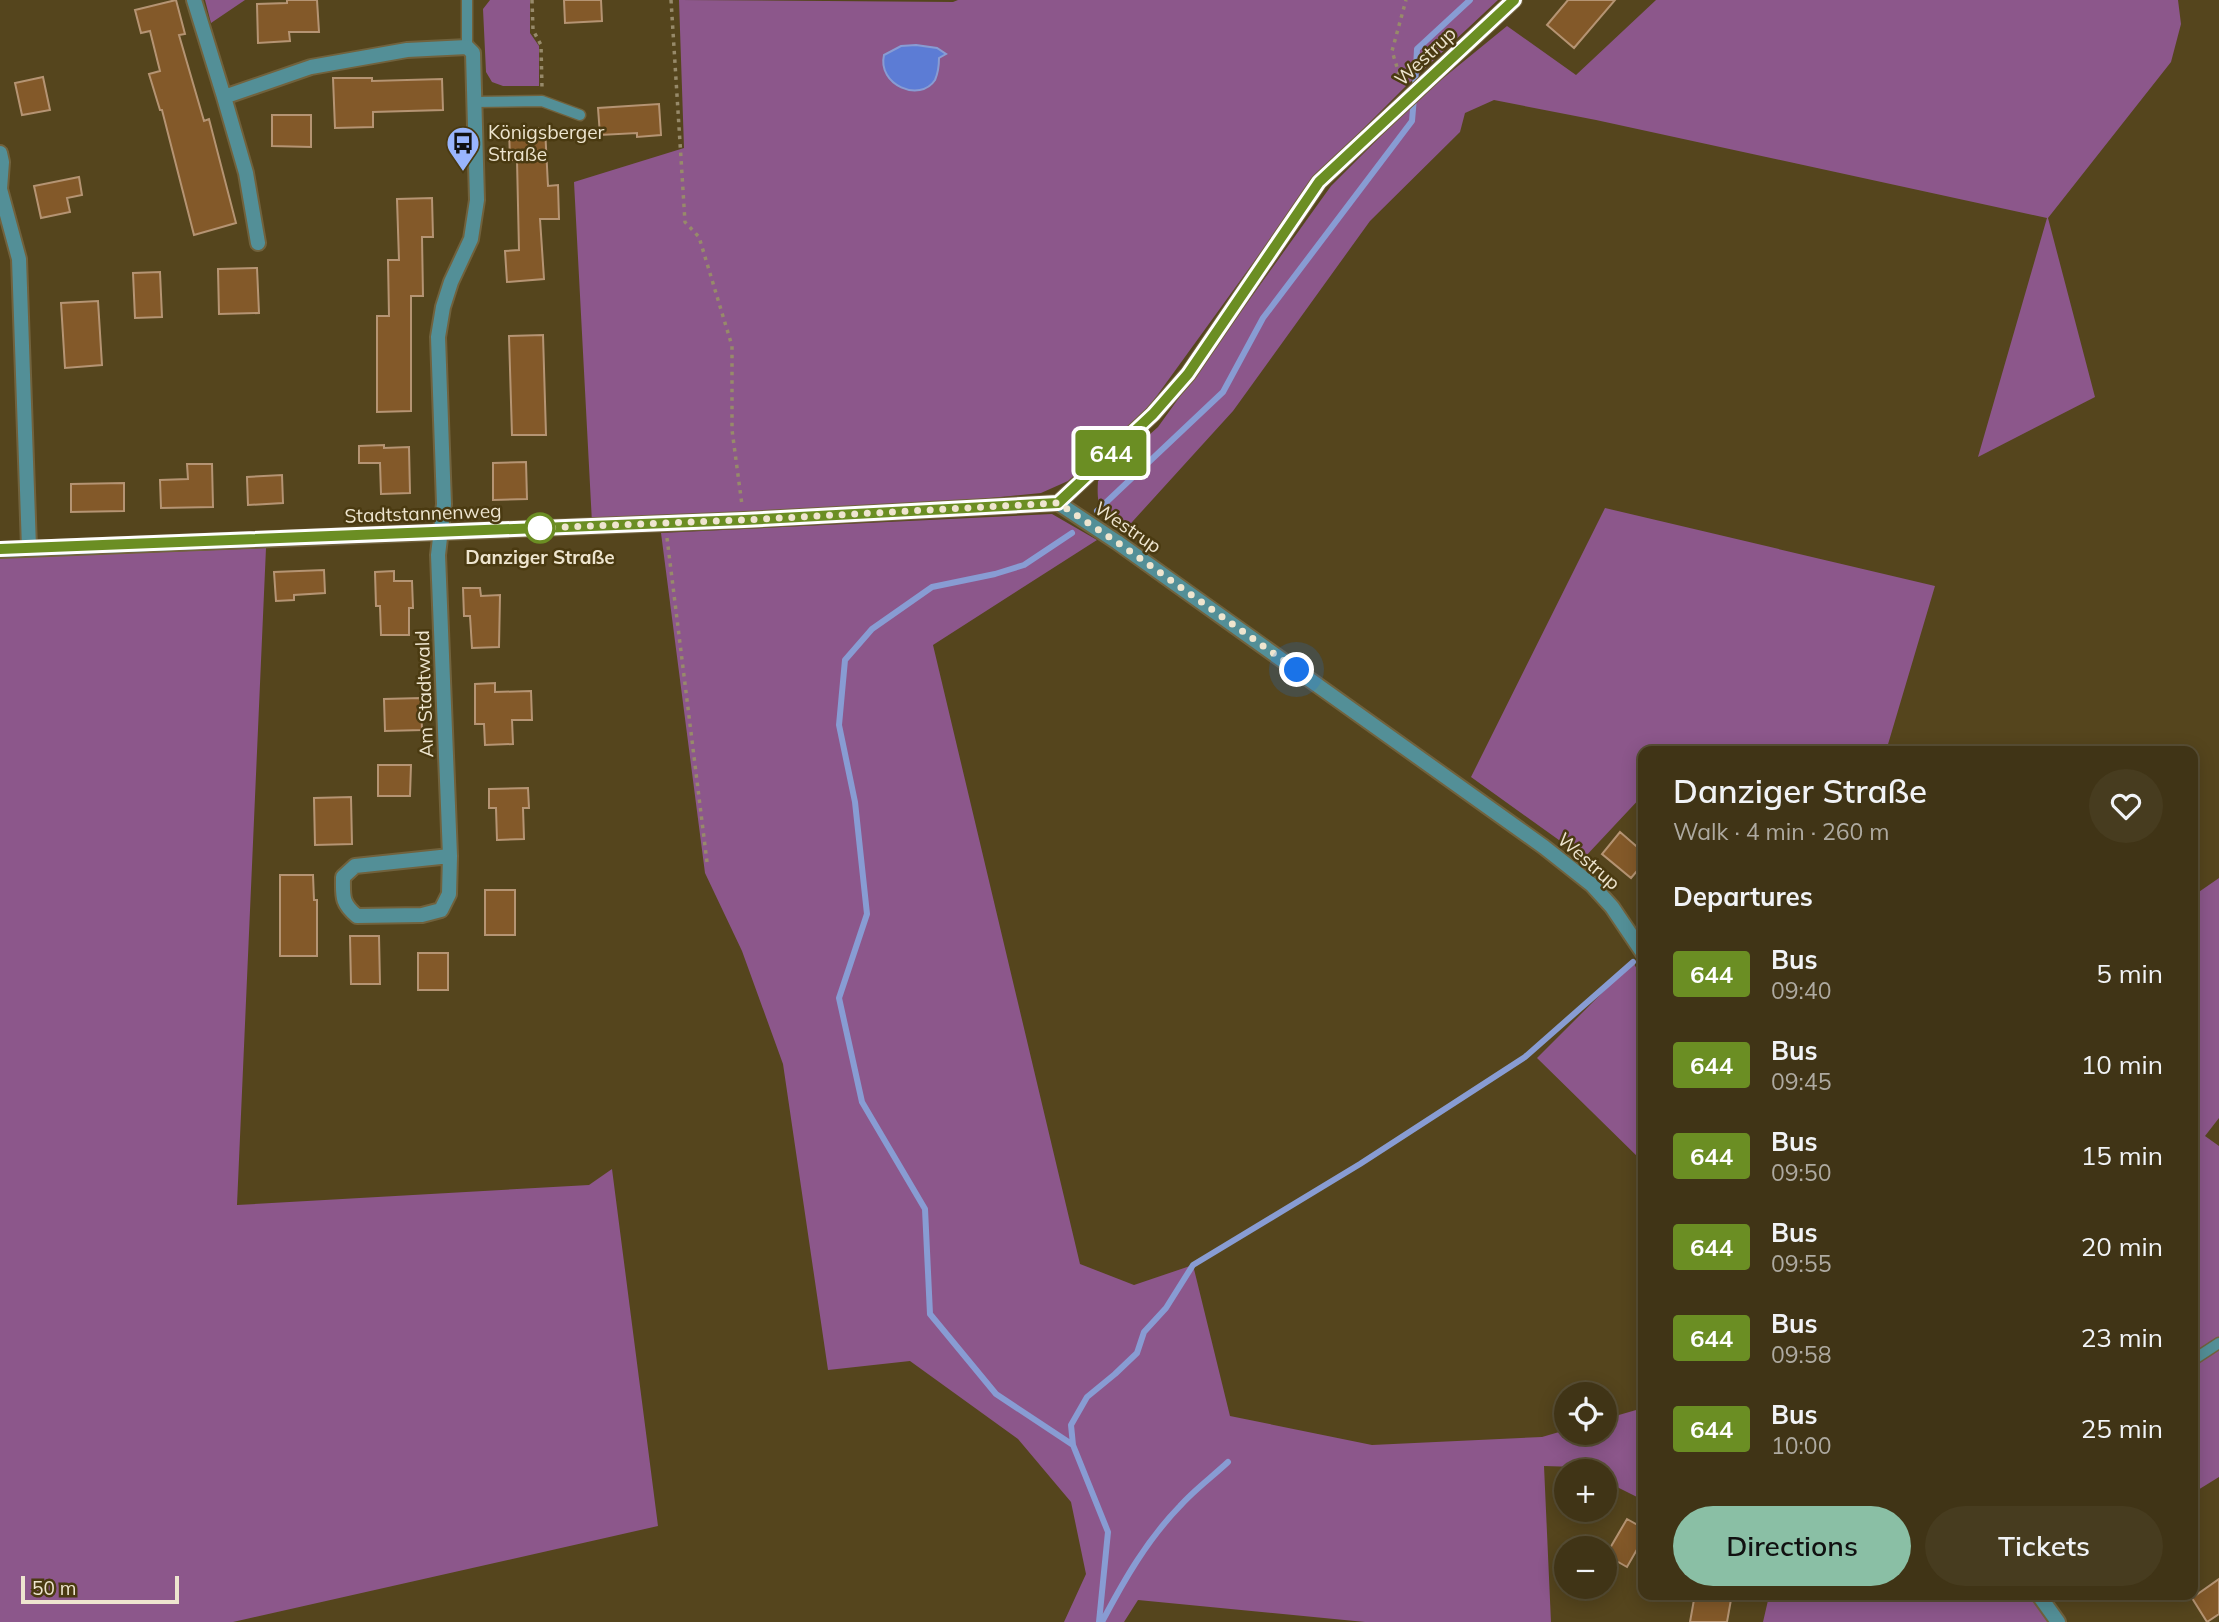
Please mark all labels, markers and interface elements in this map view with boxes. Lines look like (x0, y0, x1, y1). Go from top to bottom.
street label: Westrup (1389, 21, 1461, 91)
place label: Königsberger Straße (488, 120, 605, 166)
bus stop icon: Königsberger Straße (444, 124, 482, 173)
line badge: 644 (1071, 430, 1151, 476)
text: 644 (1089, 438, 1133, 468)
street label: Westrup (1090, 496, 1166, 558)
street label: Stadtstannenweg (344, 498, 502, 528)
marker: Danziger Straße (525, 513, 555, 543)
place label: Danziger Straße (465, 545, 615, 569)
street label: Am Stadtwald (410, 630, 438, 758)
your location (1279, 652, 1314, 687)
button: heart (2089, 769, 2163, 843)
text: Danziger Straße (1673, 770, 1927, 811)
text: Walk · 4 min · 260 m (1673, 817, 1890, 846)
street label: Westrup (1553, 827, 1625, 895)
text: Departures (1673, 880, 1813, 913)
text: Bus (1771, 943, 1817, 976)
text: 5 min (2096, 957, 2163, 990)
text: 644 (1690, 959, 1733, 989)
text: 09:40 (1771, 976, 1831, 1005)
text: Bus (1771, 1034, 1817, 1067)
text: 10 min (2081, 1048, 2163, 1081)
text: 644 (1690, 1050, 1733, 1080)
text: 09:45 (1771, 1067, 1831, 1096)
text: Bus (1771, 1125, 1817, 1158)
text: 15 min (2081, 1139, 2163, 1172)
text: 644 (1690, 1141, 1733, 1171)
text: 09:50 (1771, 1158, 1831, 1187)
text: Bus (1771, 1216, 1817, 1249)
text: 20 min (2081, 1230, 2163, 1263)
text: 644 (1690, 1232, 1733, 1262)
text: 09:55 (1771, 1249, 1831, 1278)
text: Bus (1771, 1307, 1817, 1340)
text: 23 min (2081, 1321, 2163, 1354)
text: 644 (1690, 1323, 1733, 1353)
text: 09:58 (1771, 1340, 1831, 1369)
map controls (1554, 1382, 1617, 1599)
button: locate (1554, 1382, 1617, 1445)
text: Bus (1771, 1398, 1817, 1431)
text: 25 min (2081, 1412, 2163, 1445)
text: 644 (1690, 1414, 1733, 1444)
text: 10:00 (1771, 1431, 1831, 1460)
button: + (1554, 1459, 1617, 1522)
button: Directions (1673, 1506, 1911, 1586)
button: Tickets (1925, 1506, 2163, 1586)
button: − (1554, 1536, 1617, 1599)
scale bar (21, 1573, 178, 1605)
text: 50 m (32, 1576, 76, 1600)

